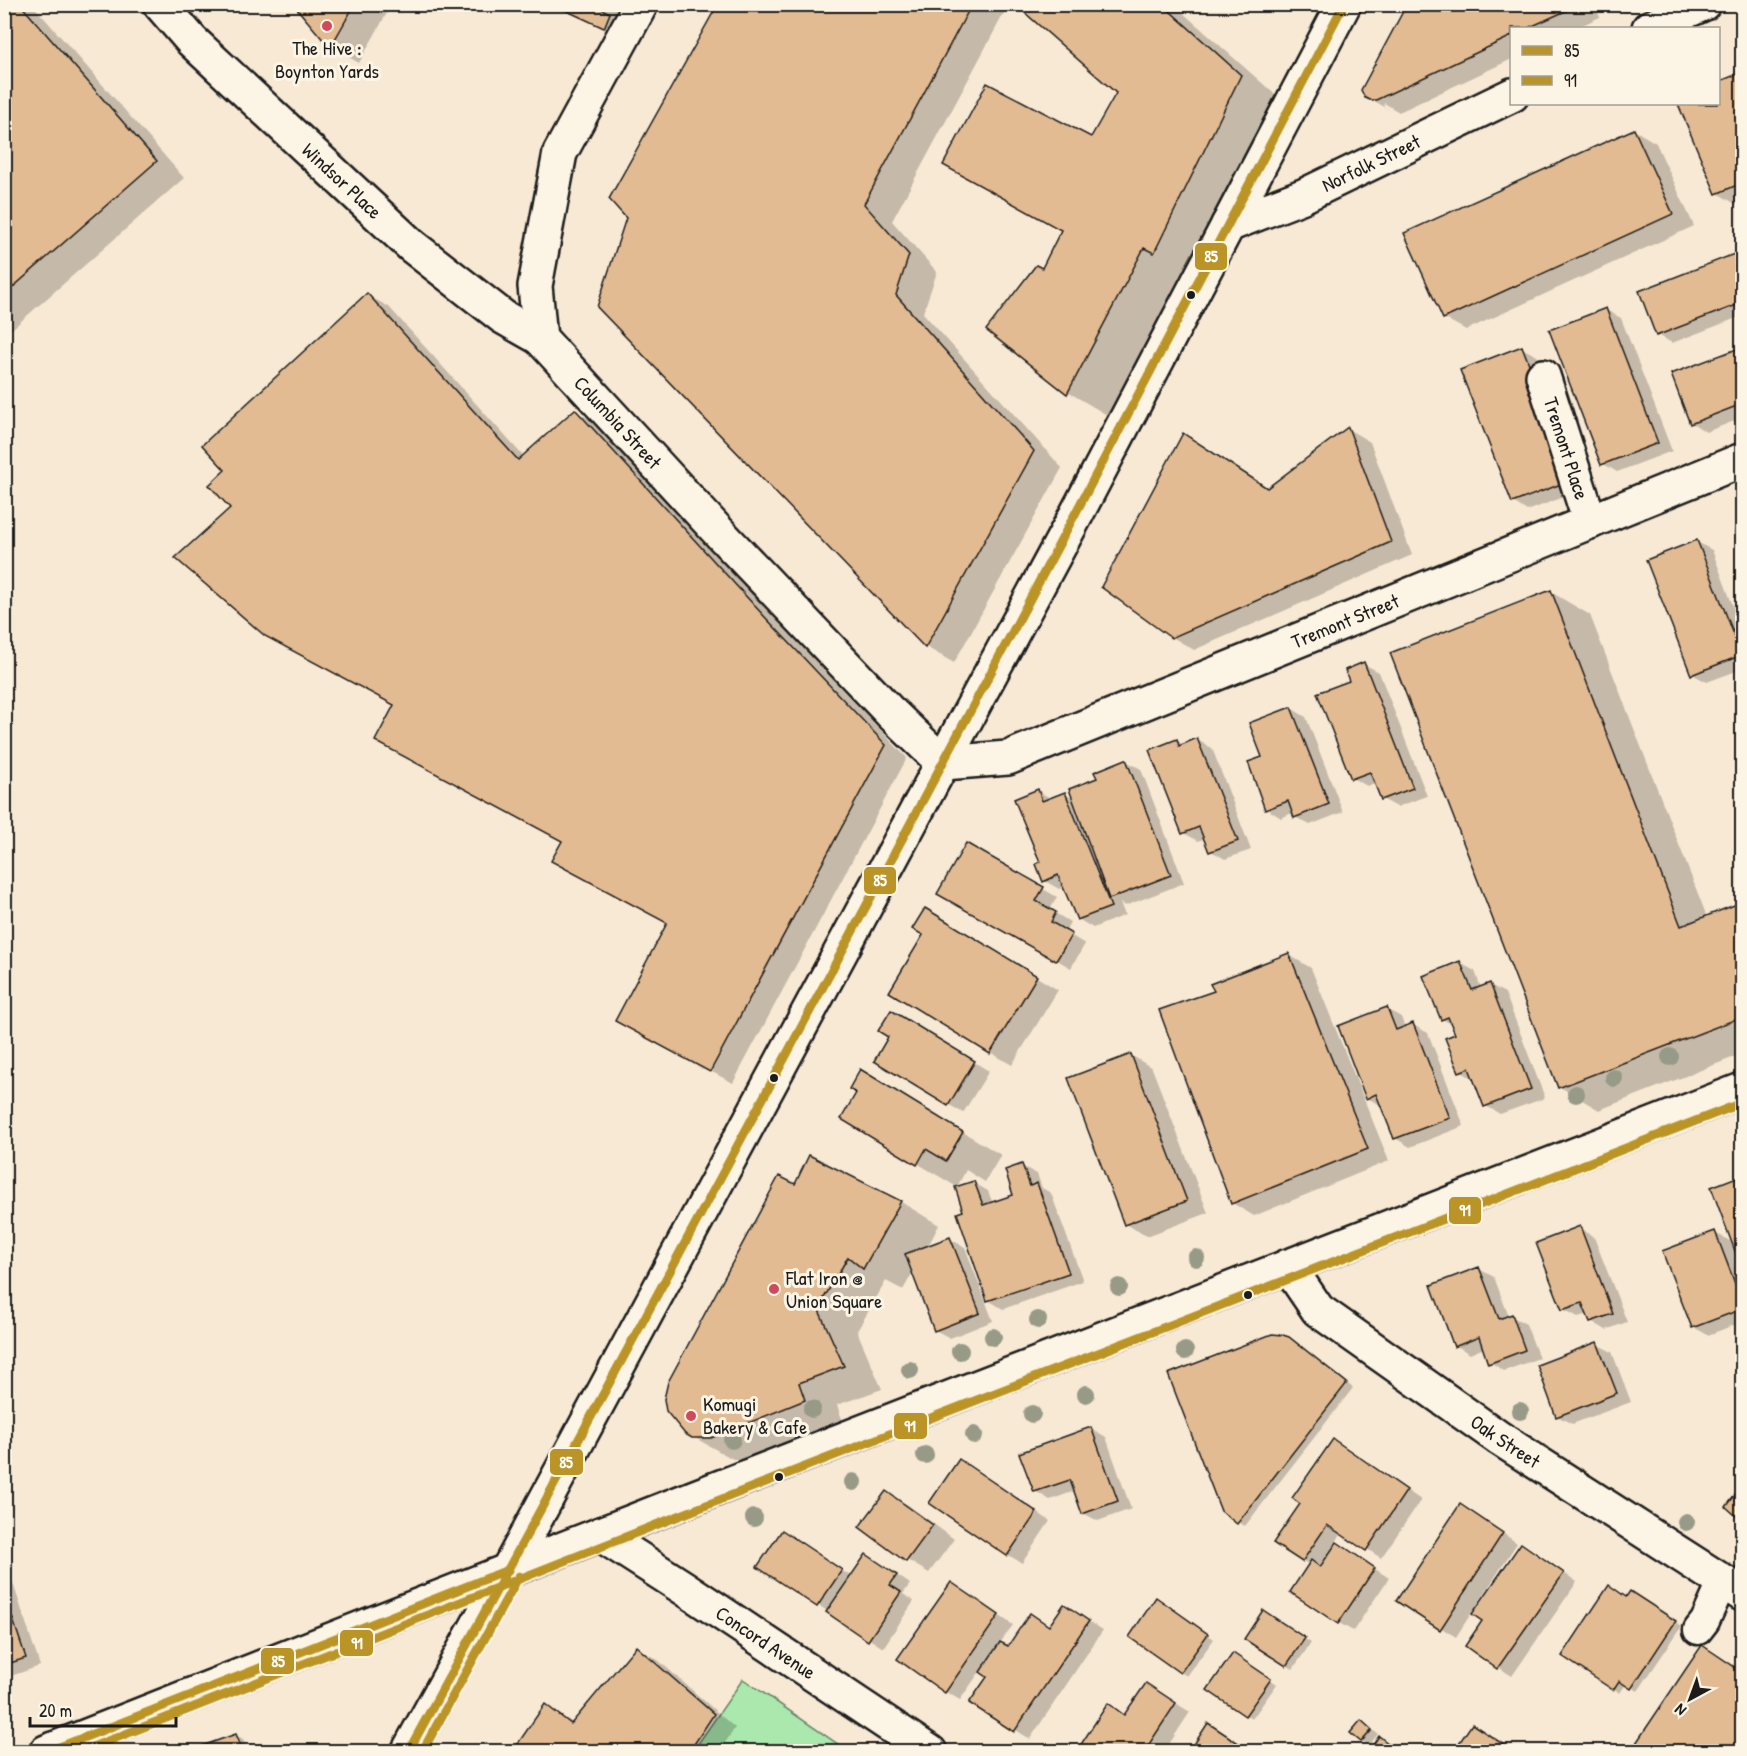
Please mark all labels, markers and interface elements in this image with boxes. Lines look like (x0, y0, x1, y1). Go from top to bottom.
marker: The Hive : Boynton Yards (320, 19, 334, 33)
legend (1510, 27, 1720, 105)
place label: The Hive : Boynton Yards (275, 34, 379, 84)
text: 85 (1564, 38, 1580, 63)
text: 91 (1564, 68, 1577, 93)
street label: Norfolk Street (1317, 127, 1426, 198)
street label: Windsor Place (296, 136, 388, 225)
line badge: 85 (1194, 242, 1228, 271)
text: 85 (1204, 245, 1218, 267)
unlabelled marker (1185, 289, 1197, 301)
street label: Columbia Street (568, 370, 669, 475)
street label: Tremont Place (1538, 394, 1596, 503)
street label: Tremont Street (1287, 586, 1404, 655)
line badge: 85 (863, 866, 897, 895)
text: 85 (873, 869, 887, 891)
unlabelled marker (768, 1072, 780, 1084)
line badge: 91 (1448, 1196, 1482, 1225)
text: 91 (1459, 1199, 1471, 1221)
place label: Flat Iron @ Union Square (785, 1264, 882, 1314)
marker: Flat Iron @ Union Square (767, 1282, 781, 1296)
unlabelled marker (1242, 1289, 1254, 1301)
place label: Komugi Bakery & Cafe (703, 1390, 807, 1440)
street label: Oak Street (1465, 1408, 1546, 1475)
marker: Komugi Bakery & Cafe (684, 1409, 698, 1423)
line badge: 91 (893, 1412, 928, 1440)
text: 91 (904, 1415, 916, 1437)
line badge: 85 (549, 1448, 584, 1476)
text: 85 (559, 1451, 573, 1473)
unlabelled marker (773, 1471, 785, 1483)
street label: Concord Avenue (711, 1599, 821, 1685)
line badge: 91 (339, 1629, 374, 1657)
text: 91 (351, 1632, 363, 1654)
line badge: 85 (260, 1647, 295, 1675)
text: 85 (271, 1650, 285, 1672)
north arrow (1660, 1669, 1720, 1729)
scale bar (30, 1690, 176, 1728)
text: 20 m (39, 1698, 72, 1723)
text: N (1669, 1699, 1691, 1721)

